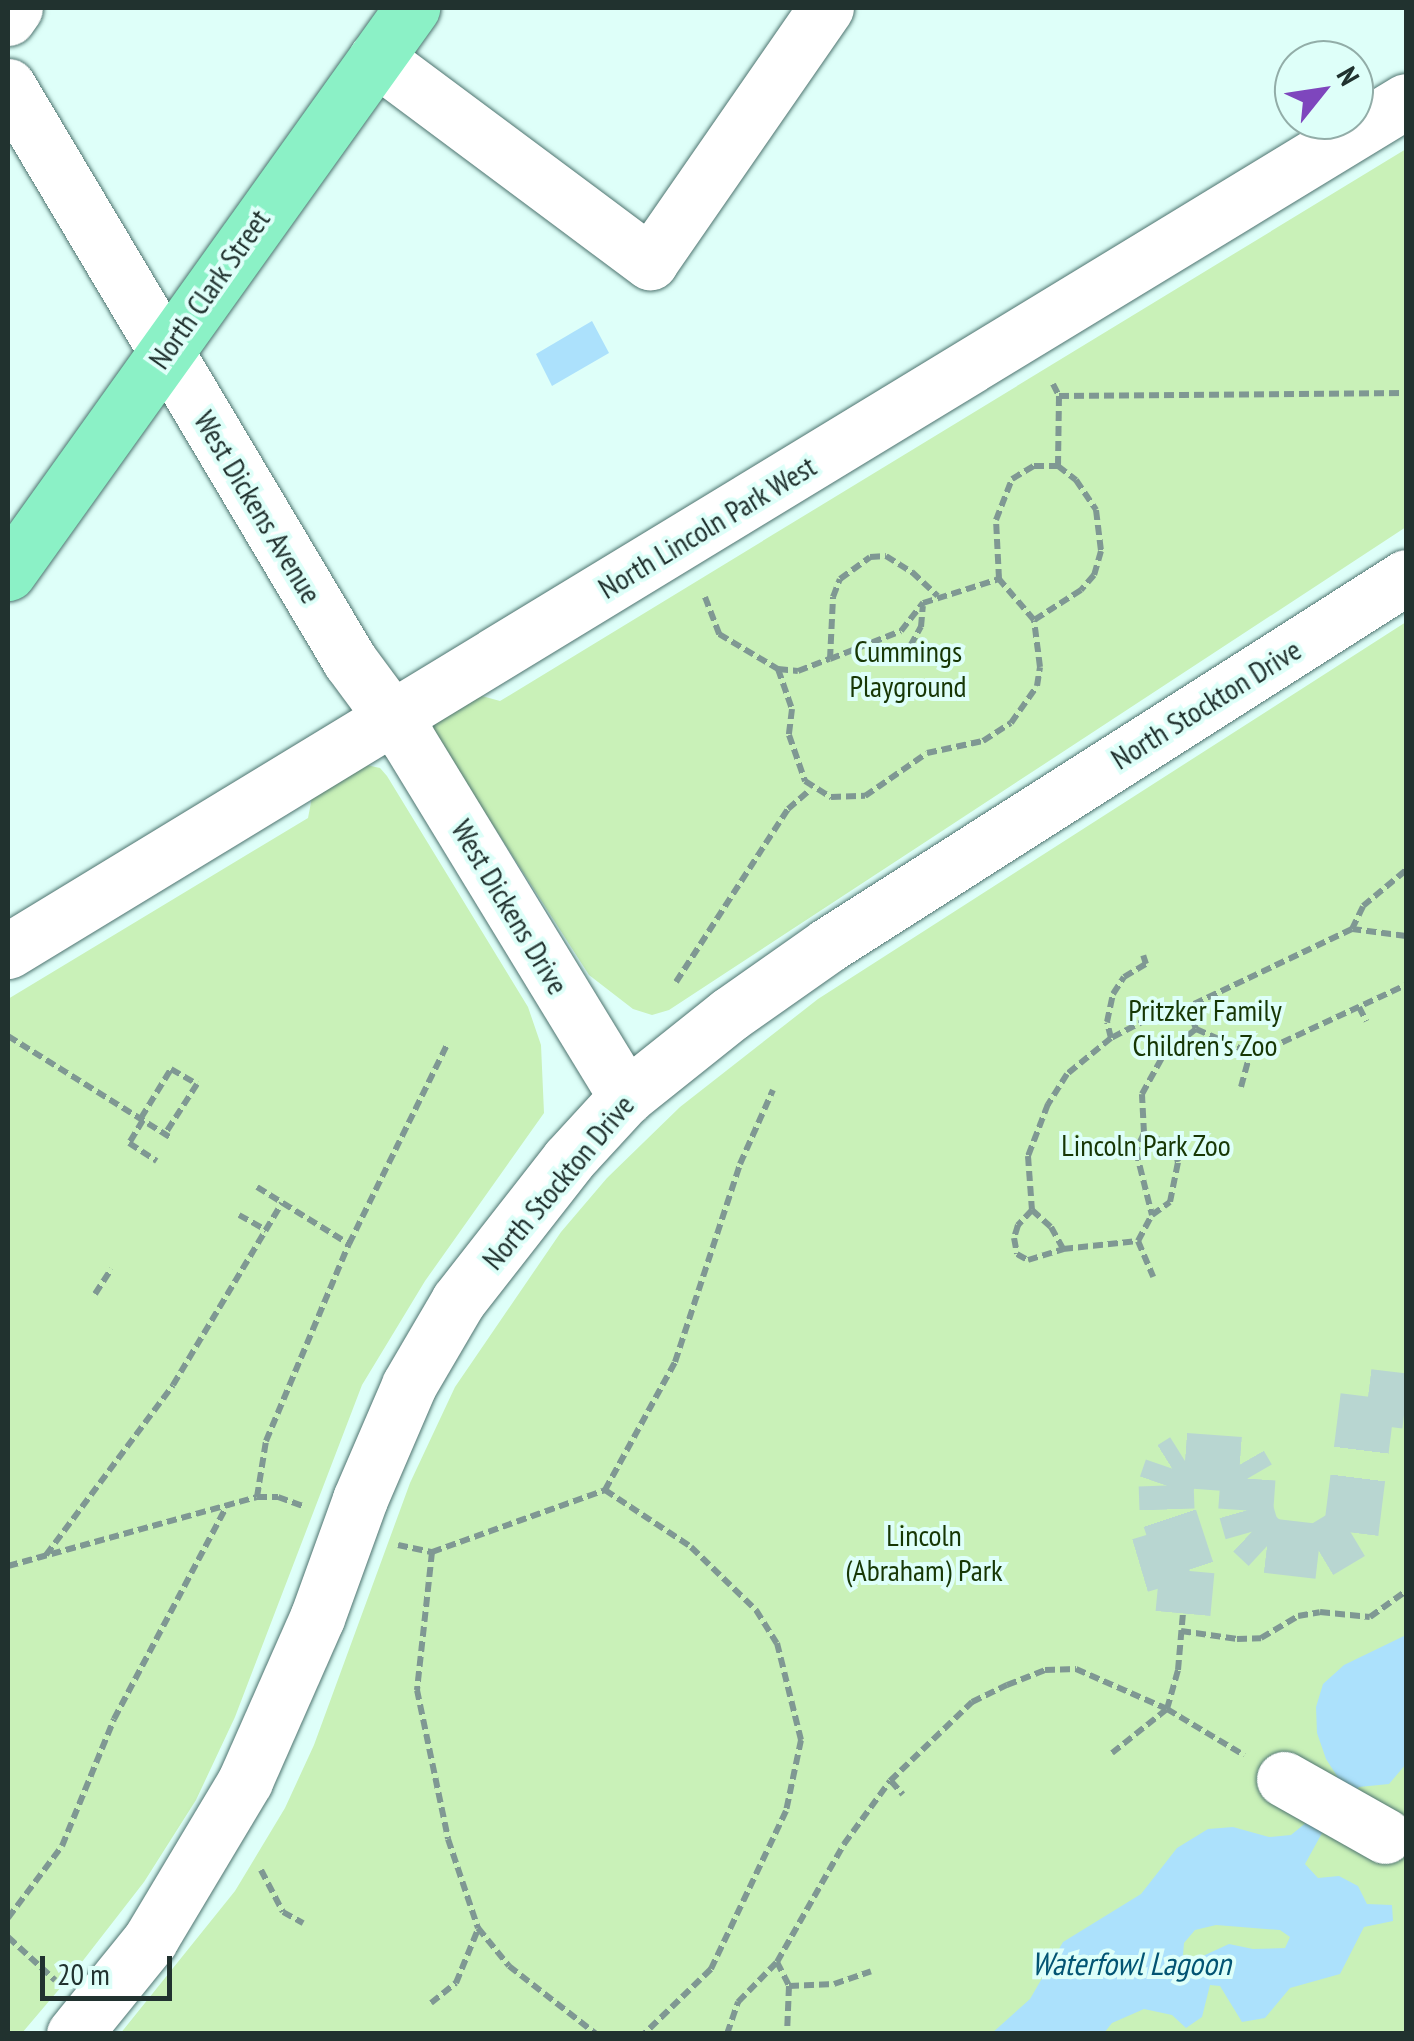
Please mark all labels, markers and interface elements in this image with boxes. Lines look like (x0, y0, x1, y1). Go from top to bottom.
north arrow (1274, 40, 1374, 140)
text: N (1329, 60, 1368, 92)
street label: North Clark Street (141, 202, 277, 376)
street label: West Dickens Avenue (186, 404, 330, 610)
street label: North Lincoln Park West (591, 448, 823, 606)
street label: North Stockton Drive (1104, 631, 1308, 777)
park label: Cummings Playground (849, 633, 967, 704)
street label: West Dickens Drive (444, 813, 576, 1001)
park label: Pritzker Family Children's Zoo (1128, 992, 1282, 1062)
street label: North Stockton Drive (474, 1087, 642, 1277)
park label: Lincoln Park Zoo (1061, 1127, 1231, 1163)
park label: Lincoln (Abraham) Park (845, 1517, 1003, 1588)
scale bar (45, 1936, 178, 1998)
water label: Waterfowl Lagoon (1031, 1944, 1231, 1982)
text: 20 m (57, 1954, 110, 1993)

